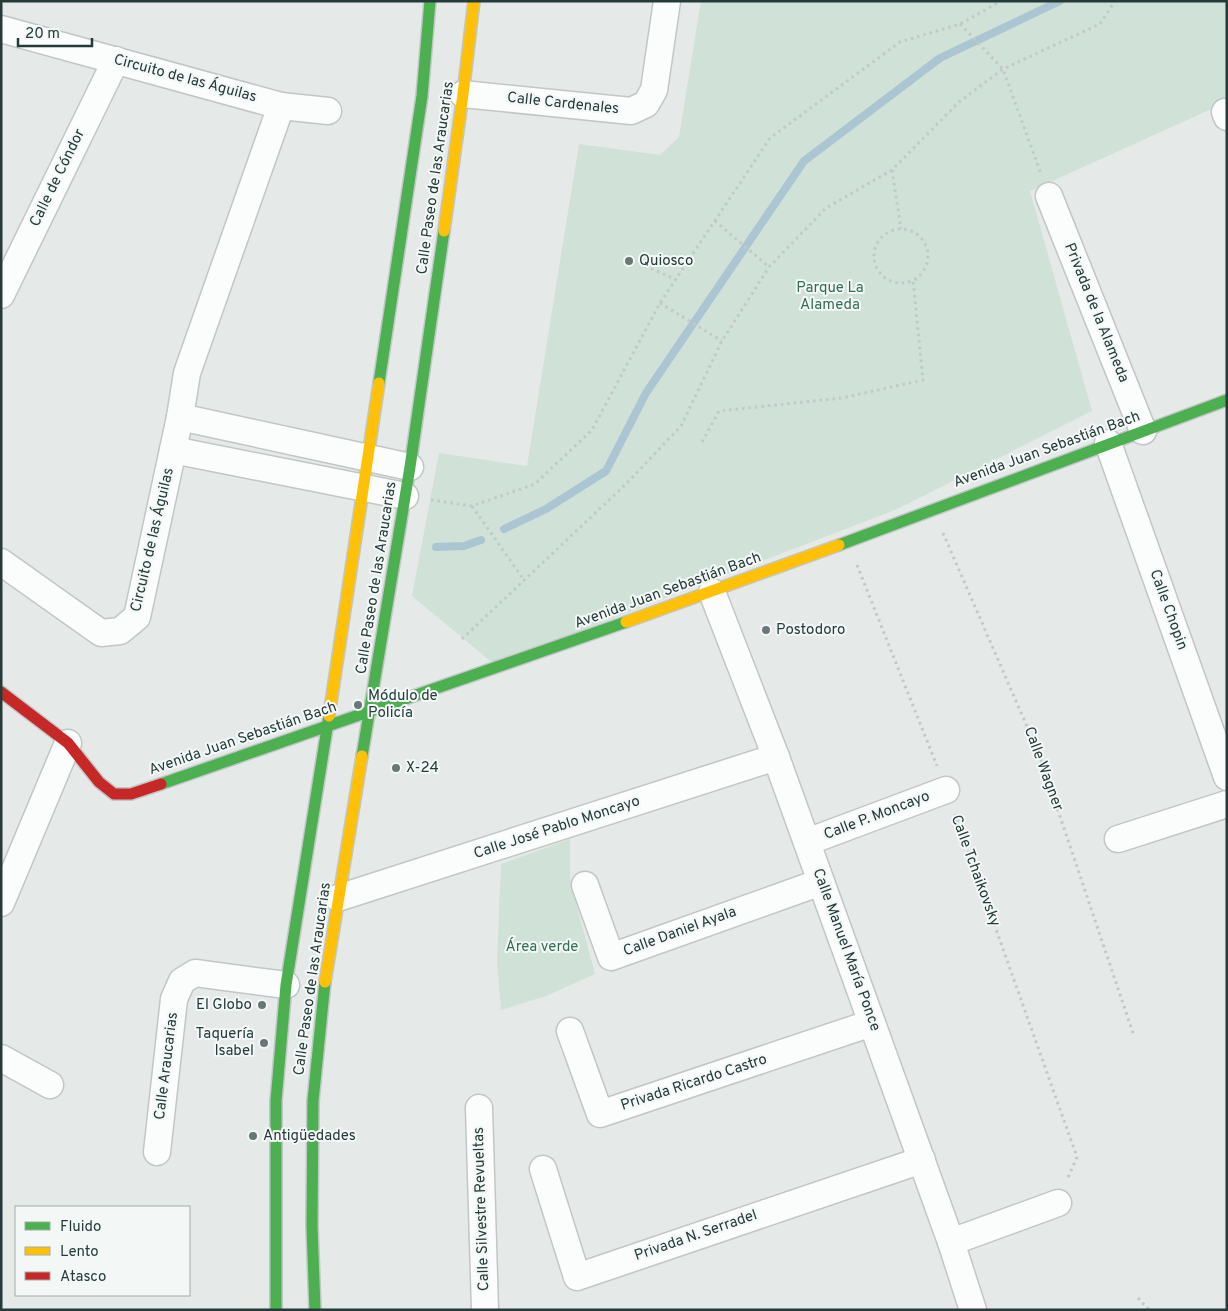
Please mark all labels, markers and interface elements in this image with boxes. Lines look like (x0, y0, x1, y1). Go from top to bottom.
scale bar (18, 15, 91, 47)
text: 20 m (25, 25, 60, 44)
street label: Circuito de las Águilas (111, 50, 259, 107)
street label: Calle Paseo de las Araucarias (413, 80, 459, 276)
street label: Calle Cardenales (506, 89, 620, 119)
street label: Calle de Cóndor (26, 126, 90, 230)
street label: Privada de la Alameda (1059, 240, 1133, 386)
place label: Quiosco (639, 252, 693, 271)
marker: Quiosco (623, 255, 635, 267)
park label: Parque La Alameda (796, 279, 864, 315)
street label: Avenida Juan Sebastián Bach (951, 407, 1143, 493)
street label: Circuito de las Águilas (126, 466, 179, 614)
street label: Calle Paseo de las Araucarias (352, 480, 402, 676)
street label: Avenida Juan Sebastián Bach (572, 548, 764, 634)
street label: Calle Chopin (1145, 567, 1191, 653)
place label: Postodoro (776, 621, 845, 640)
marker: Postodoro (760, 624, 772, 636)
place label: Módulo de Policía (368, 687, 438, 723)
street label: Avenida Juan Sebastián Bach (147, 698, 339, 780)
marker: Módulo de Policía (352, 699, 364, 711)
street label: Calle Wagner (1019, 724, 1067, 814)
place label: X-24 (406, 759, 439, 778)
marker: X-24 (390, 762, 402, 774)
street label: Calle P. Moncayo (821, 787, 933, 845)
street label: Calle José Pablo Moncayo (471, 792, 643, 864)
street label: Calle Tchaikovsky (946, 813, 1004, 929)
street label: Calle Manuel María Ponce (808, 866, 884, 1034)
street label: Calle Paseo de las Araucarias (290, 881, 336, 1077)
street label: Calle Daniel Ayala (621, 903, 739, 961)
park label: Área verde (506, 937, 578, 957)
place label: El Globo (196, 996, 252, 1015)
marker: El Globo (256, 999, 268, 1011)
street label: Calle Araucarias (151, 1011, 183, 1121)
place label: Taquería Isabel (196, 1025, 254, 1061)
marker: Taquería Isabel (258, 1037, 270, 1049)
street label: Privada Ricardo Castro (618, 1050, 770, 1116)
place label: Antigüedades (263, 1127, 356, 1146)
street label: Calle Silvestre Revueltas (470, 1127, 494, 1291)
marker: Antigüedades (247, 1130, 259, 1142)
legend (15, 1206, 190, 1296)
street label: Privada N. Serradel (632, 1206, 760, 1266)
text: Fluido (60, 1218, 101, 1237)
text: Lento (60, 1243, 99, 1262)
text: Atasco (60, 1268, 106, 1287)

